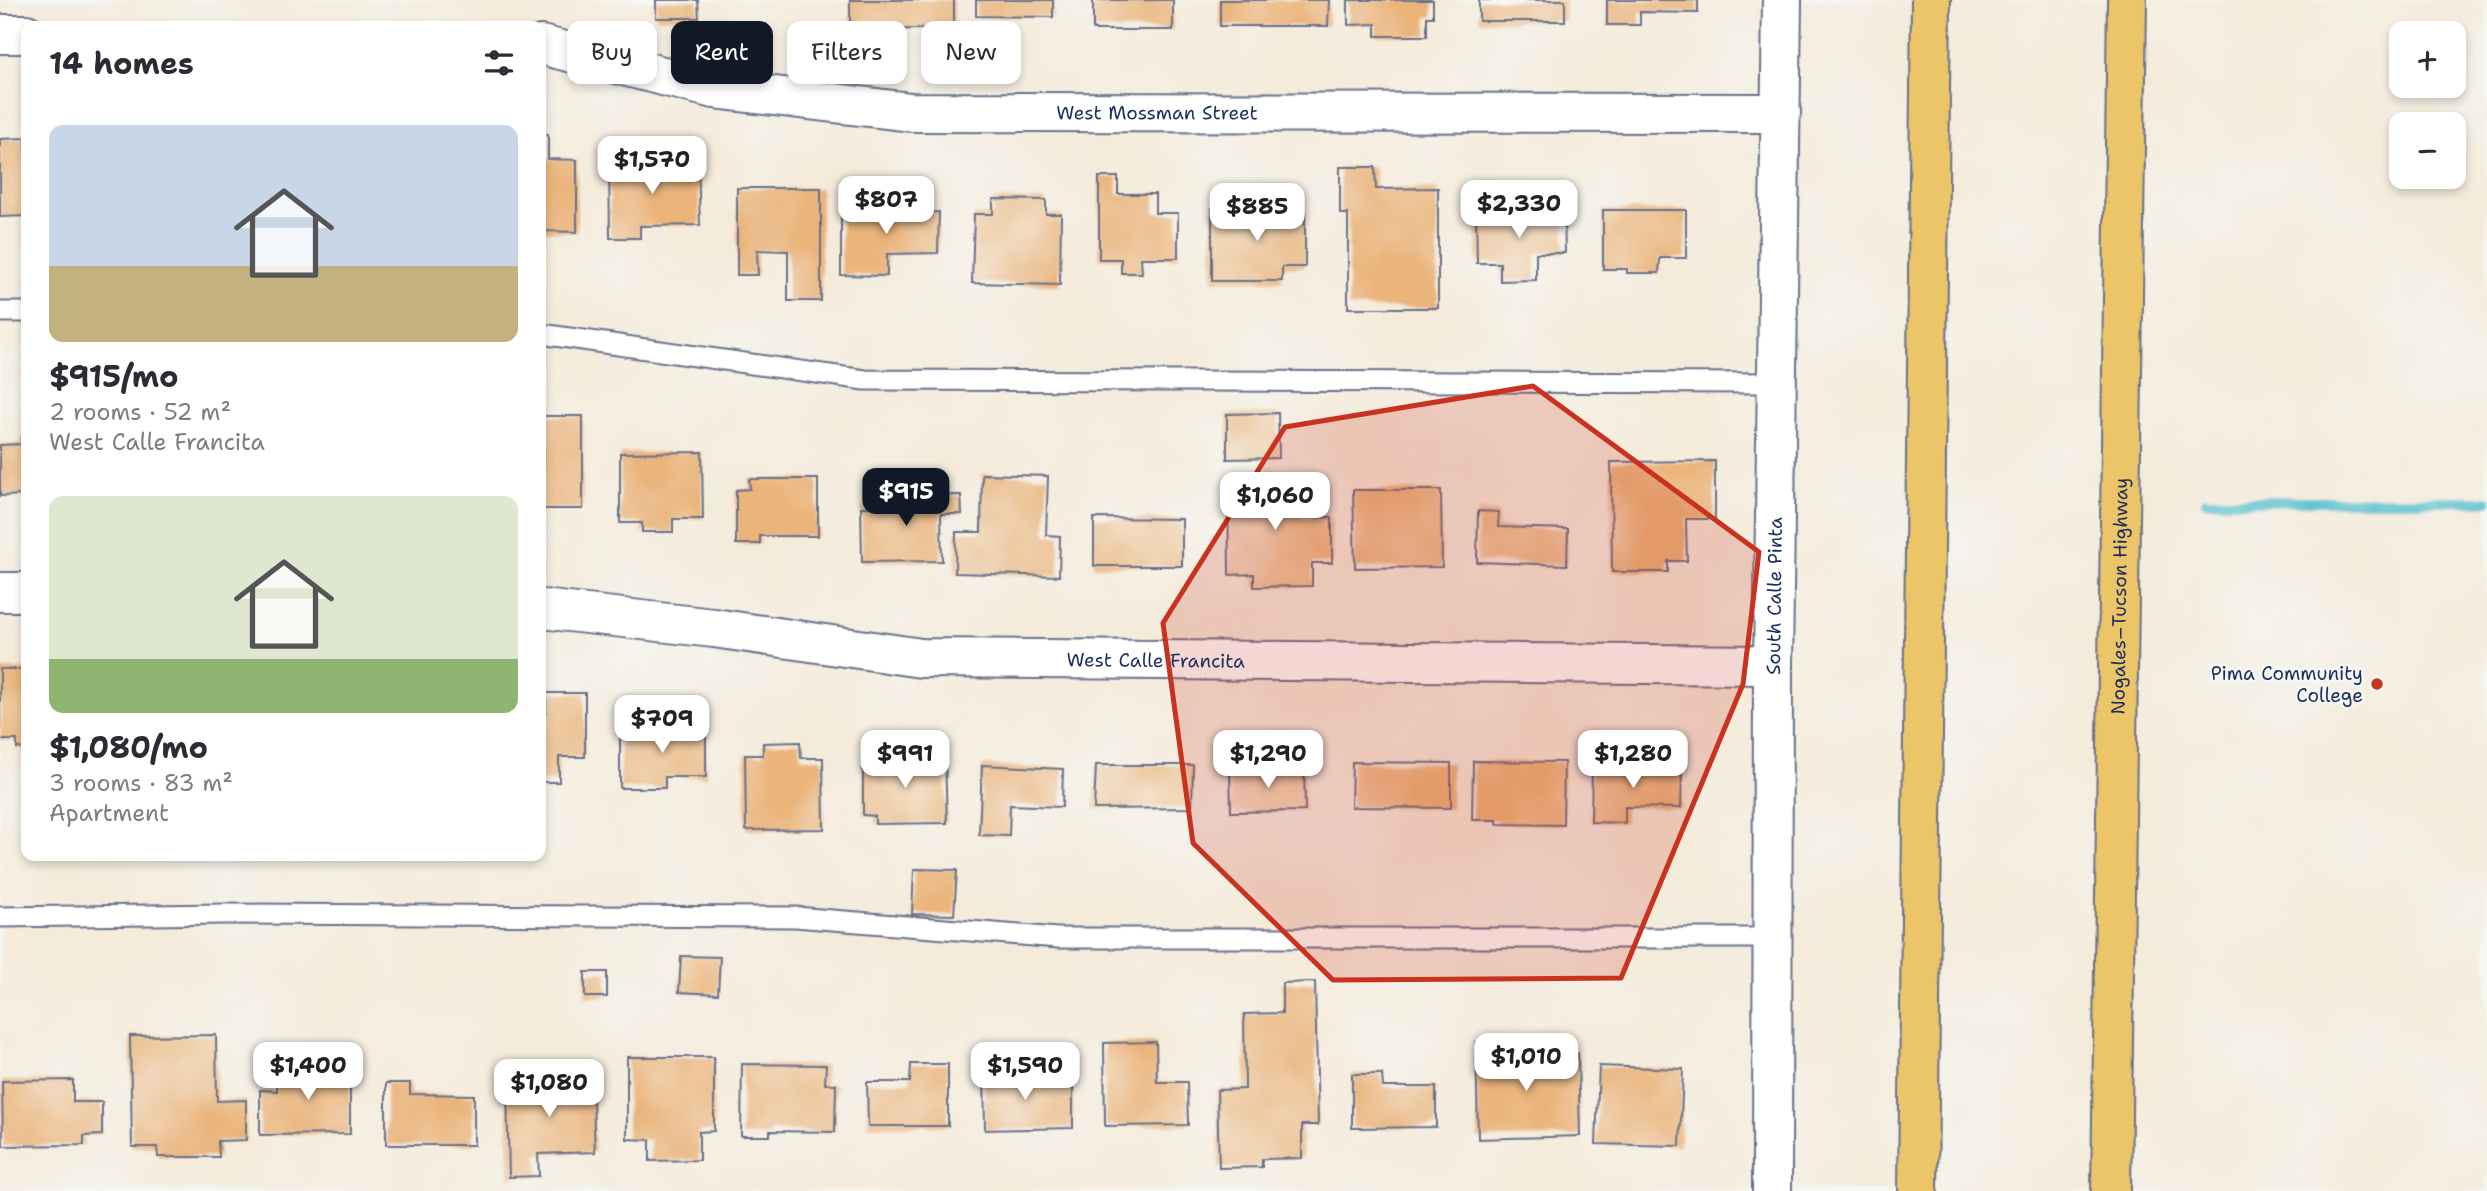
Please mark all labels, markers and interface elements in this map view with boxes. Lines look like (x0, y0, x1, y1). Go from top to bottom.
chip: Buy (567, 21, 657, 84)
chip: Rent (671, 21, 773, 84)
chip: Filters (787, 21, 907, 84)
chip: New (921, 21, 1021, 84)
map controls (2389, 21, 2466, 189)
button: + (2389, 21, 2466, 98)
text: 14 homes (49, 43, 194, 84)
icon: filters (480, 44, 518, 82)
street label: West Mossman Street (1056, 100, 1258, 125)
button: − (2389, 112, 2466, 189)
pin: $1,570 (595, 136, 709, 196)
text: $1,570 (614, 144, 690, 174)
icon: home (221, 170, 347, 296)
pin: $807 (845, 176, 927, 236)
pin: $2,330 (1462, 180, 1576, 240)
text: $807 (854, 184, 918, 214)
pin: $885 (1216, 184, 1298, 243)
text: $2,330 (1477, 188, 1561, 218)
text: $885 (1226, 191, 1288, 221)
text: $915/mo (49, 356, 179, 397)
text: 2 rooms · 52 m² (49, 397, 231, 427)
text: West Calle Francita (49, 427, 265, 457)
pin: $915 (865, 468, 947, 528)
pin: $1,060 (1218, 472, 1332, 532)
text: $915 (878, 476, 934, 506)
street label: Nogales–Tucson Highway (2105, 477, 2134, 715)
text: $1,060 (1236, 480, 1314, 510)
street label: South Calle Pinta (1761, 517, 1788, 675)
icon: home (221, 541, 347, 667)
street label: West Calle Francita (1067, 647, 1245, 674)
place label: Pima Community College (2211, 661, 2363, 708)
marker: Pima Community College (2369, 676, 2385, 692)
pin: $709 (621, 696, 703, 755)
text: $709 (630, 703, 694, 733)
text: $1,080/mo (49, 727, 208, 768)
pin: $991 (864, 730, 946, 790)
pin: $1,290 (1211, 730, 1325, 790)
pin: $1,280 (1576, 730, 1690, 790)
text: $991 (877, 738, 933, 768)
text: $1,290 (1229, 738, 1307, 768)
text: $1,280 (1594, 738, 1672, 768)
text: 3 rooms · 83 m² (49, 768, 233, 798)
text: Apartment (49, 798, 169, 828)
pin: $1,010 (1469, 1034, 1583, 1093)
text: $1,010 (1490, 1041, 1562, 1071)
pin: $1,400 (251, 1042, 365, 1102)
pin: $1,590 (968, 1042, 1082, 1102)
text: $1,400 (269, 1050, 347, 1080)
text: $1,590 (987, 1050, 1063, 1080)
pin: $1,080 (492, 1060, 606, 1119)
text: $1,080 (510, 1067, 588, 1097)

